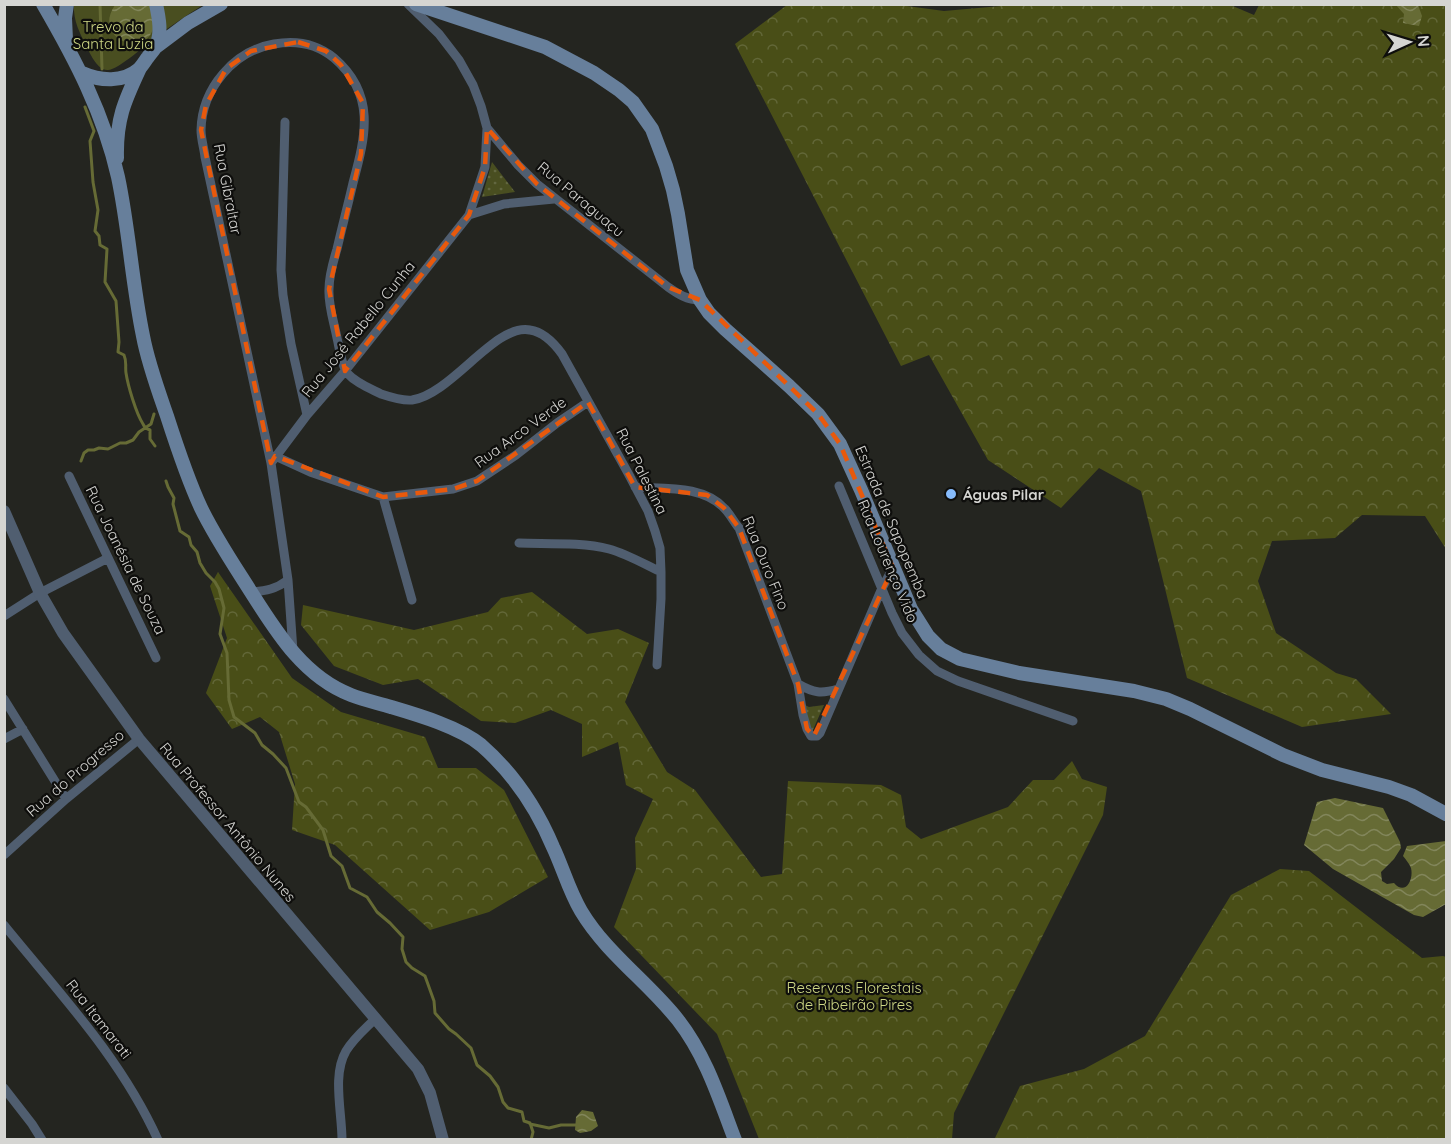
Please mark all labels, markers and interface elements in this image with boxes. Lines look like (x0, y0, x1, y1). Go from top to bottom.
north arrow (1379, 12, 1439, 72)
park label: Trevo da Santa Luzia (73, 17, 153, 53)
text: N (1414, 34, 1434, 48)
street label: Rua Gibraltar (210, 142, 246, 236)
street label: Rua Paraguaçu (534, 157, 628, 241)
street label: Rua José Rabello Cunha (297, 257, 419, 401)
street label: Rua Arco Verde (470, 392, 570, 472)
street label: Rua Palestina (612, 425, 672, 517)
street label: Estrada de Sapopemba (851, 443, 933, 601)
street label: Rua Joanésia de Souza (82, 483, 170, 637)
place label: Águas Pilar (963, 485, 1045, 504)
marker: Águas Pilar (944, 487, 958, 501)
street label: Rua Lourenço Vido (853, 497, 923, 625)
street label: Rua Ouro Fino (739, 513, 793, 613)
street label: Rua do Progresso (22, 725, 128, 821)
street label: Rua Professor Antônio Nunes (156, 738, 300, 906)
street label: Rua Itamarati (62, 976, 136, 1062)
park label: Reservas Florestais de Ribeirão Pires (787, 978, 921, 1014)

